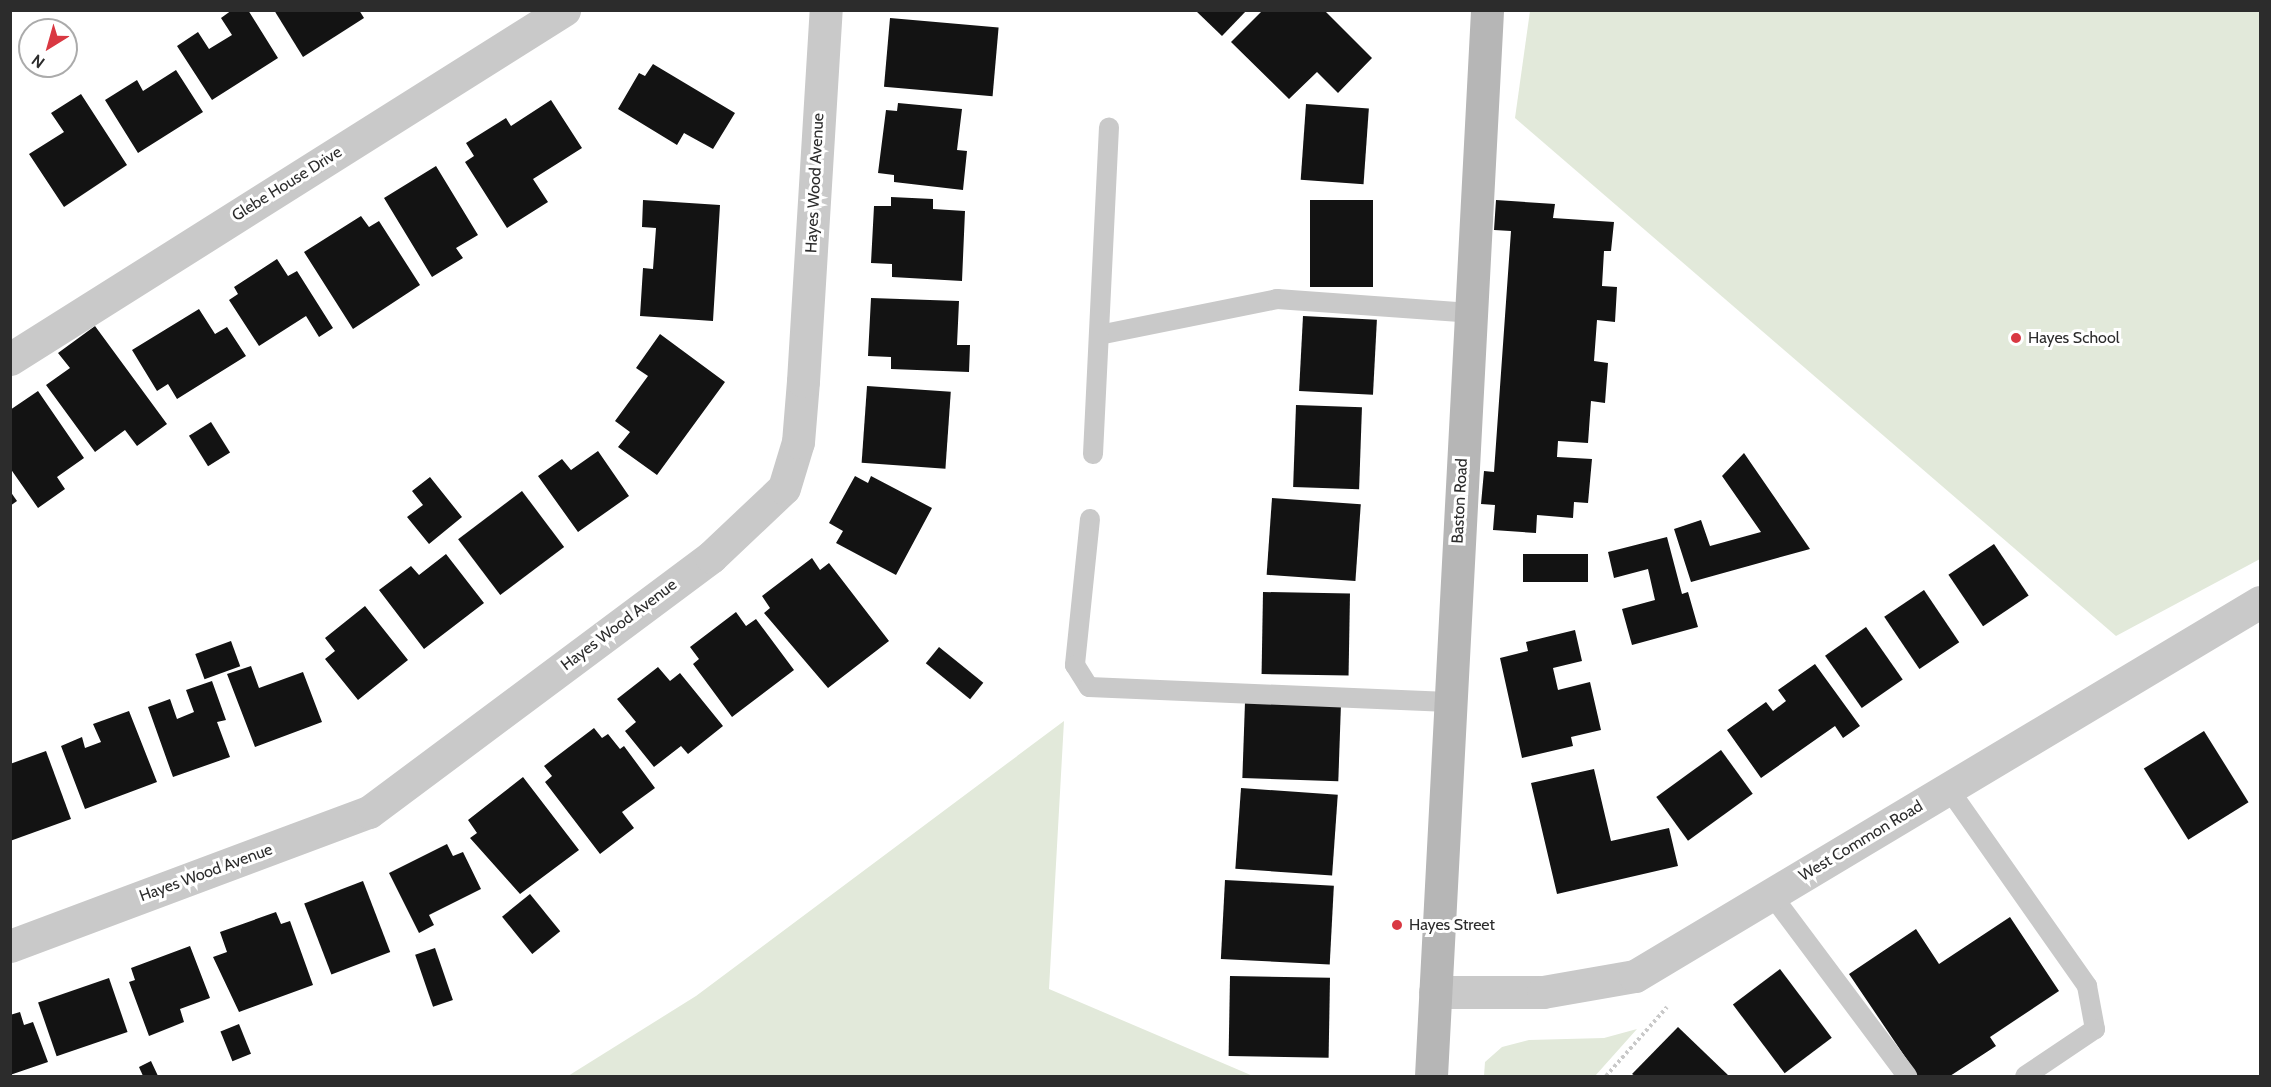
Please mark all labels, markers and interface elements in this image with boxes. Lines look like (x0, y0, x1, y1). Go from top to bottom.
north arrow (18, 18, 78, 78)
text: N (28, 50, 48, 72)
street label: Hayes Wood Avenue (802, 113, 828, 253)
street label: Glebe House Drive (229, 143, 345, 225)
place label: Hayes School (2028, 328, 2119, 348)
marker: Hayes School (2009, 331, 2023, 345)
street label: Baston Road (1448, 458, 1472, 544)
street label: Hayes Wood Avenue (557, 575, 681, 675)
street label: West Common Road (1796, 796, 1926, 886)
street label: Hayes Wood Avenue (137, 840, 275, 906)
place label: Hayes Street (1409, 915, 1495, 935)
marker: Hayes Street (1390, 918, 1404, 932)

